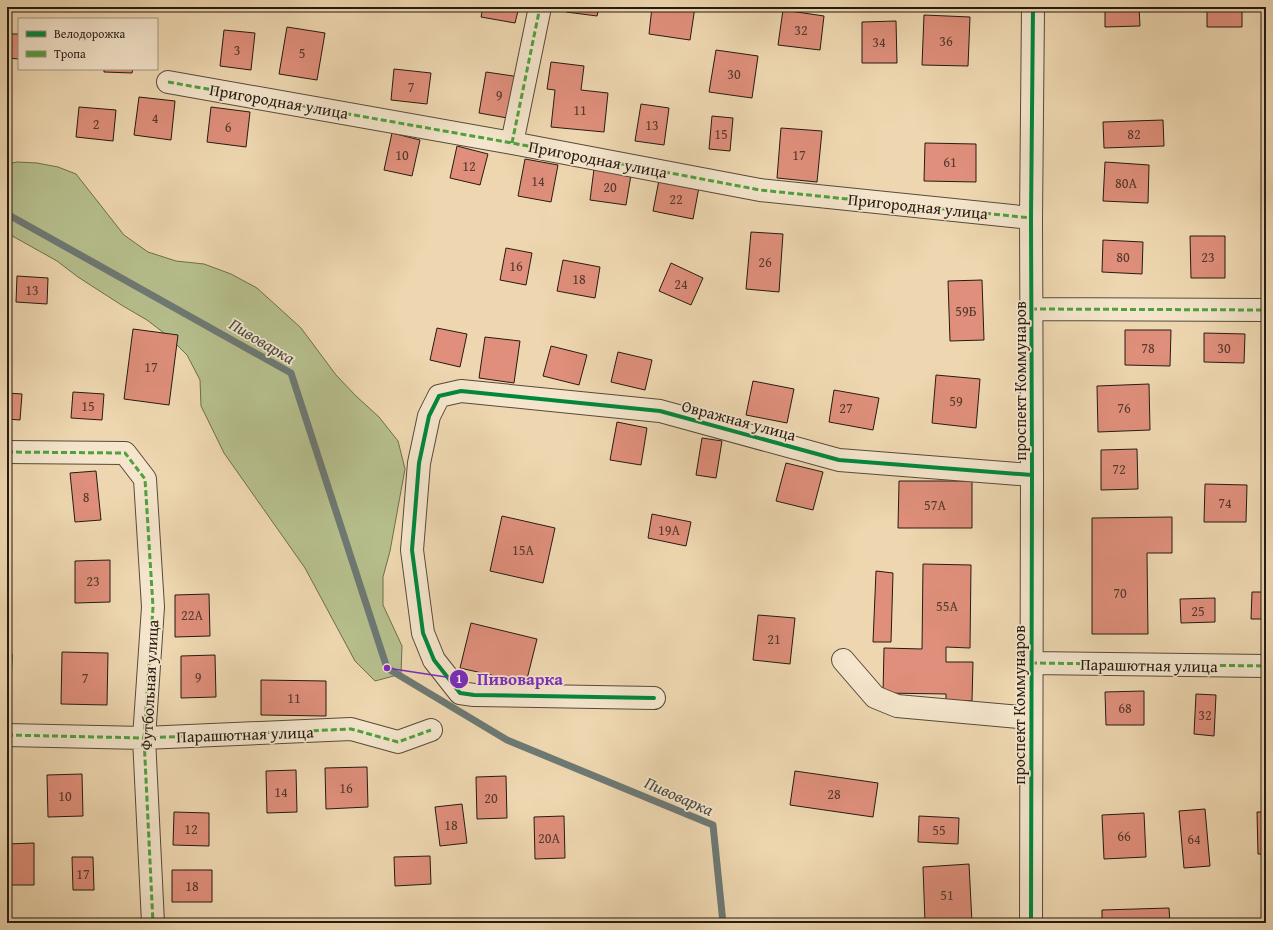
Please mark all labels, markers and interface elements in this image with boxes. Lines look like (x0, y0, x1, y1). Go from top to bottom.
legend (18, 18, 158, 70)
house number: 32 (794, 20, 808, 40)
text: Велодорожка (54, 25, 125, 42)
house number: 36 (939, 31, 953, 51)
house number: 34 (872, 32, 886, 52)
house number: 3 (234, 40, 240, 60)
house number: 5 (299, 43, 305, 63)
text: Тропа (54, 45, 86, 62)
house number: 30 (727, 64, 741, 84)
street label: Пригородная улица (208, 77, 351, 125)
house number: 7 (408, 77, 415, 97)
house number: 9 (496, 85, 503, 105)
house number: 11 (573, 100, 587, 120)
house number: 4 (152, 108, 159, 128)
house number: 2 (93, 114, 99, 134)
house number: 13 (645, 115, 659, 135)
house number: 6 (225, 117, 232, 137)
house number: 15 (714, 124, 728, 144)
house number: 82 (1127, 124, 1141, 144)
street label: Пригородная улица (527, 134, 670, 184)
house number: 10 (395, 145, 409, 165)
house number: 17 (792, 145, 806, 165)
house number: 61 (943, 152, 957, 172)
house number: 12 (462, 156, 476, 176)
house number: 14 (531, 171, 545, 191)
house number: 80А (1115, 173, 1137, 193)
house number: 20 (603, 177, 617, 197)
street label: Пригородная улица (847, 187, 990, 225)
house number: 22 (669, 189, 683, 209)
house number: 80 (1116, 247, 1130, 267)
house number: 23 (1201, 247, 1215, 267)
house number: 26 (758, 252, 772, 272)
house number: 16 (509, 256, 523, 276)
house number: 18 (572, 269, 586, 289)
house number: 24 (674, 274, 688, 294)
house number: 13 (25, 280, 39, 300)
house number: 59Б (955, 301, 977, 321)
street label: проспект Коммунаров (1008, 301, 1032, 461)
water label: Пивоварка (225, 311, 300, 370)
house number: 78 (1141, 338, 1155, 358)
house number: 30 (1217, 338, 1231, 358)
house number: 17 (144, 357, 158, 377)
house number: 59 (949, 391, 963, 411)
street label: Овражная улица (679, 393, 799, 447)
house number: 15 (81, 396, 95, 416)
house number: 27 (839, 398, 853, 418)
house number: 76 (1117, 398, 1131, 418)
house number: 72 (1112, 459, 1126, 479)
house number: 8 (83, 487, 90, 507)
house number: 74 (1218, 493, 1232, 513)
house number: 57А (924, 495, 946, 515)
house number: 19А (658, 520, 680, 540)
house number: 15А (512, 540, 534, 560)
house number: 23 (86, 571, 100, 591)
house number: 70 (1113, 583, 1127, 603)
house number: 55А (936, 596, 958, 616)
house number: 25 (1191, 601, 1205, 621)
house number: 22А (181, 605, 203, 625)
street label: Футбольная улица (134, 619, 164, 751)
street label: проспект Коммунаров (1007, 625, 1031, 785)
house number: 21 (767, 629, 781, 649)
street label: Парашютная улица (1080, 652, 1218, 678)
callout: Пивоварка (449, 664, 571, 693)
text: Пивоварка (477, 666, 563, 691)
house number: 9 (195, 667, 202, 687)
house number: 7 (82, 668, 89, 688)
text: 1 (456, 670, 462, 687)
house number: 11 (287, 688, 301, 708)
house number: 68 (1118, 698, 1132, 718)
house number: 32 (1198, 705, 1212, 725)
street label: Парашютная улица (176, 720, 314, 748)
water label: Пивоварка (641, 769, 718, 822)
house number: 16 (339, 778, 353, 798)
house number: 14 (274, 782, 288, 802)
house number: 28 (827, 784, 841, 804)
house number: 10 (58, 786, 72, 806)
house number: 20 (484, 788, 498, 808)
house number: 18 (444, 815, 458, 835)
house number: 12 (184, 819, 198, 839)
house number: 55 (932, 820, 946, 840)
house number: 66 (1117, 826, 1131, 846)
house number: 20А (538, 828, 560, 848)
house number: 64 (1187, 829, 1201, 849)
house number: 17 (76, 864, 90, 884)
house number: 18 (185, 876, 199, 896)
house number: 51 (940, 885, 954, 905)

